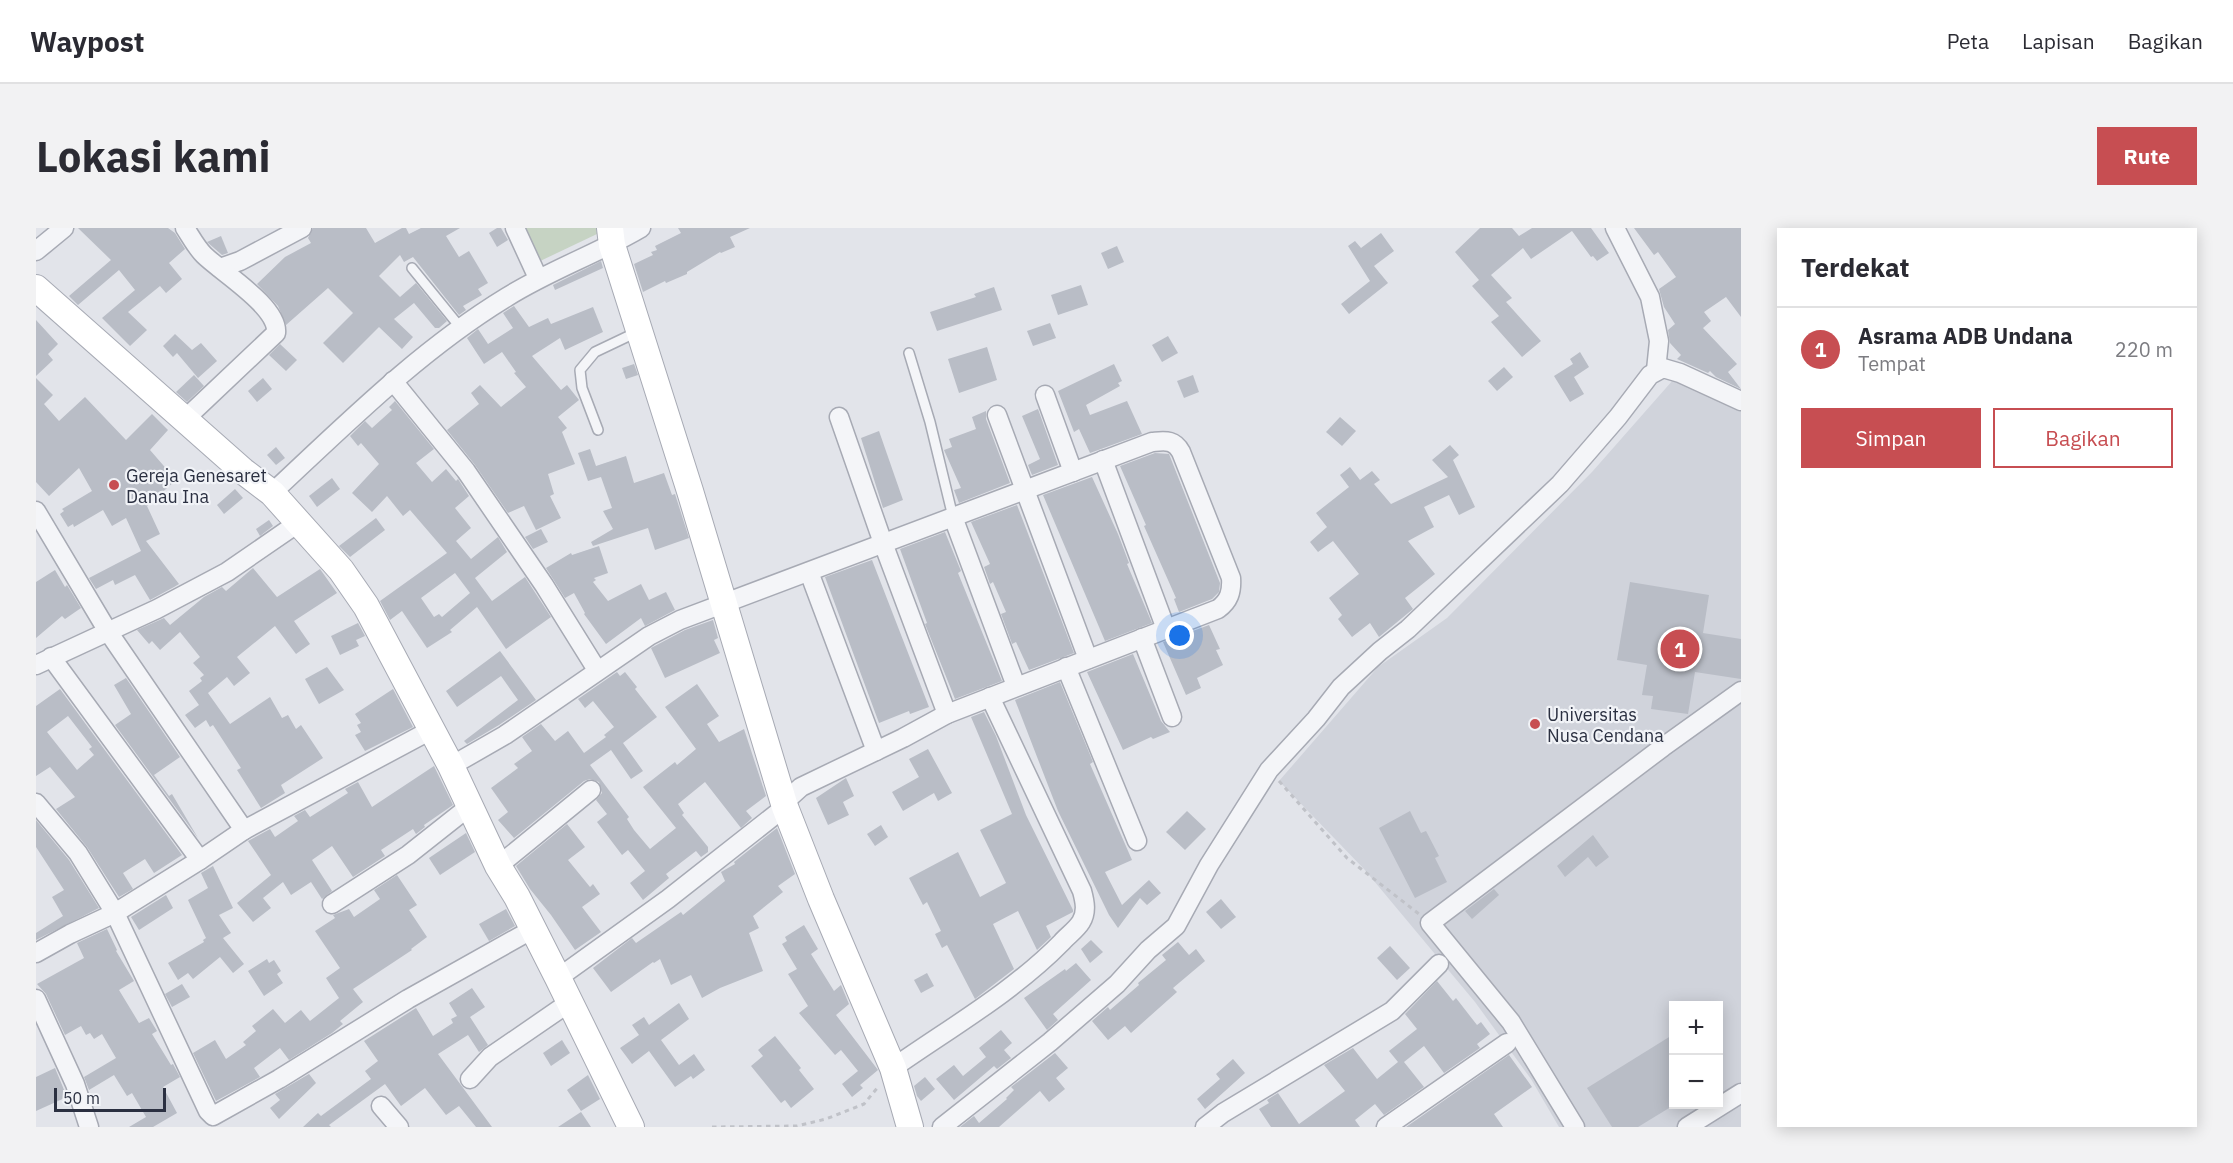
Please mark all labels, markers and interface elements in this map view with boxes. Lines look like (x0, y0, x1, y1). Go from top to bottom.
text: Waypost (30, 23, 144, 60)
text: Peta (1947, 27, 1989, 55)
text: Lapisan (2022, 27, 2095, 55)
text: Bagikan (2128, 27, 2203, 55)
button: Rute (2097, 127, 2197, 185)
text: Lokasi kami (36, 129, 270, 184)
text: Terdekat (1801, 250, 1910, 284)
text: Asrama ADB Undana (1858, 321, 2073, 350)
text: 1 (1815, 336, 1827, 363)
text: 220 m (2115, 336, 2173, 363)
text: Tempat (1858, 350, 1926, 377)
button: Simpan (1801, 408, 1981, 468)
button: Bagikan (1993, 408, 2173, 468)
place label: Gereja Genesaret Danau Ina (126, 464, 267, 508)
marker: Gereja Genesaret Danau Ina (107, 478, 121, 492)
your location (1165, 621, 1194, 650)
pin: 1 (1660, 626, 1700, 672)
place label: Universitas Nusa Cendana (1547, 703, 1664, 747)
marker: Universitas Nusa Cendana (1528, 717, 1542, 731)
map controls (1669, 1001, 1723, 1109)
button: + (1669, 1001, 1723, 1055)
button: − (1669, 1055, 1723, 1109)
scale bar (54, 1085, 166, 1112)
text: 50 m (63, 1088, 100, 1108)

